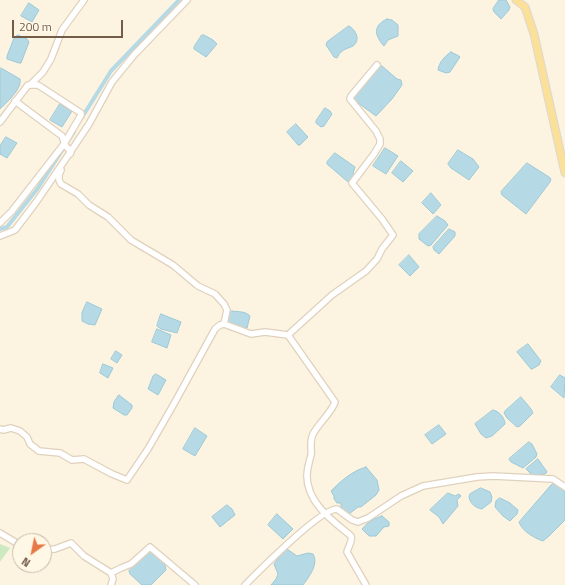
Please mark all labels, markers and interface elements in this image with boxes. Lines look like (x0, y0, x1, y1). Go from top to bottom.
scale bar (14, 12, 125, 38)
text: 200 m (19, 17, 52, 36)
north arrow (12, 533, 52, 573)
text: N (18, 553, 34, 571)

